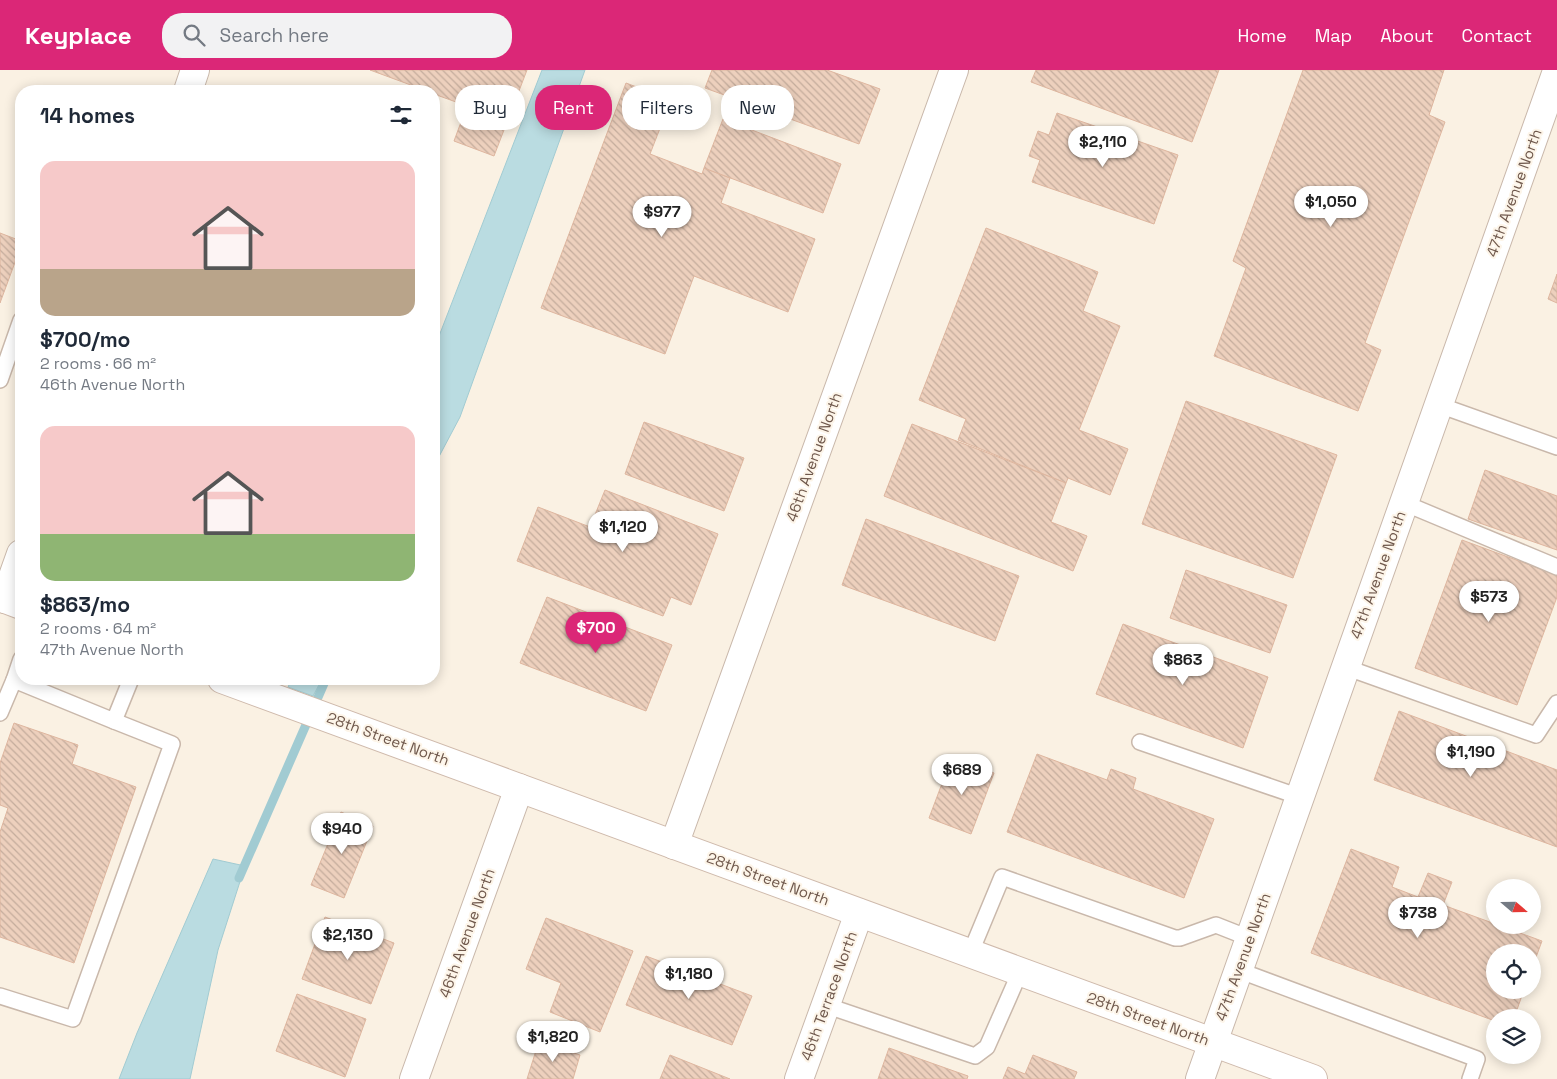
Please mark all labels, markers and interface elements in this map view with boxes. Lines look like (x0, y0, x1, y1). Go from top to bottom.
search box (162, 13, 512, 58)
text: Keyplace (25, 20, 132, 51)
icon: search (180, 21, 208, 49)
text: Search here (220, 23, 329, 48)
text: Home (1238, 24, 1287, 47)
text: Map (1315, 24, 1352, 47)
text: About (1380, 24, 1434, 47)
text: Contact (1462, 24, 1532, 47)
chip: Buy (455, 85, 525, 130)
chip: Rent (535, 85, 612, 130)
chip: Filters (622, 85, 711, 130)
chip: New (721, 85, 794, 130)
icon: filters (387, 101, 415, 129)
text: 14 homes (40, 102, 135, 129)
pin: $2,110 (1062, 126, 1144, 168)
street label: 47th Avenue North (1482, 126, 1546, 259)
text: $2,110 (1079, 131, 1127, 152)
pin: $1,050 (1290, 186, 1372, 228)
text: $1,050 (1305, 191, 1357, 212)
icon: home (183, 193, 273, 283)
pin: $977 (632, 196, 692, 238)
text: $977 (644, 201, 681, 222)
text: $700/mo (40, 326, 130, 353)
text: 2 rooms · 66 m² (40, 353, 156, 374)
text: 46th Avenue North (40, 374, 185, 395)
street label: 46th Avenue North (781, 390, 846, 524)
icon: home (183, 458, 273, 548)
street label: 47th Avenue North (1346, 508, 1410, 641)
pin: $1,120 (582, 510, 664, 553)
text: $1,120 (599, 516, 647, 537)
pin: $573 (1459, 580, 1519, 623)
text: $573 (1470, 586, 1508, 607)
text: $863/mo (40, 591, 130, 618)
pin: $700 (566, 612, 626, 654)
text: $700 (576, 617, 616, 638)
text: 2 rooms · 64 m² (40, 618, 156, 639)
text: 47th Avenue North (40, 639, 184, 660)
pin: $863 (1153, 644, 1213, 686)
text: $863 (1164, 649, 1202, 670)
street label: 28th Street North (324, 708, 452, 770)
pin: $1,190 (1430, 736, 1512, 778)
text: $1,190 (1447, 741, 1495, 762)
pin: $689 (932, 754, 992, 796)
text: $689 (942, 759, 982, 780)
pin: $940 (312, 812, 372, 855)
text: $940 (322, 818, 362, 839)
street label: 28th Street North (704, 848, 832, 910)
street label: 46th Avenue North (434, 866, 499, 1000)
north arrow (1486, 879, 1541, 934)
map controls (1486, 879, 1541, 1064)
street label: 47th Avenue North (1211, 890, 1275, 1023)
pin: $738 (1388, 896, 1448, 939)
text: $738 (1399, 902, 1437, 923)
pin: $2,130 (307, 918, 389, 961)
text: $2,130 (323, 924, 373, 945)
street label: 46th Terrace North (796, 928, 861, 1063)
button: locate (1486, 944, 1541, 999)
pin: $1,180 (648, 958, 730, 1000)
text: $1,180 (665, 963, 713, 984)
street label: 28th Street North (1084, 988, 1212, 1050)
button: layers (1486, 1009, 1541, 1064)
pin: $1,820 (512, 1020, 594, 1063)
text: $1,820 (527, 1026, 579, 1047)

